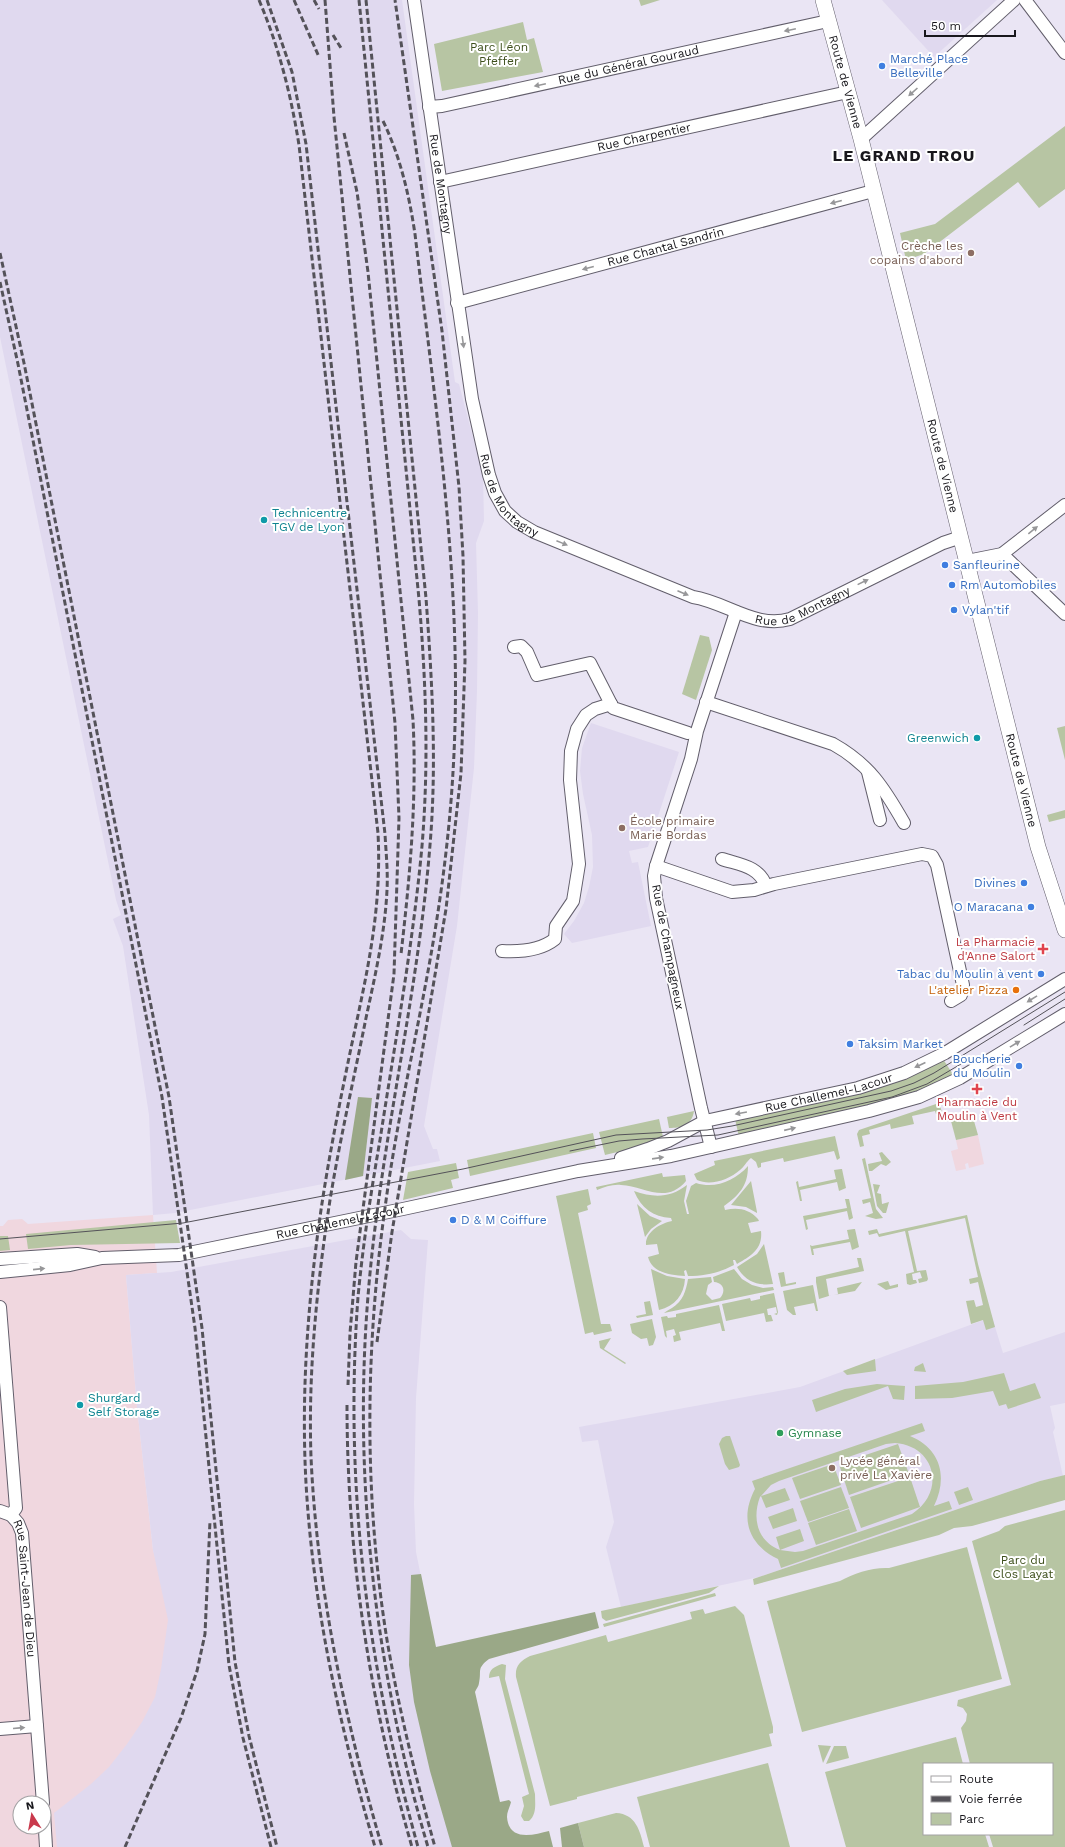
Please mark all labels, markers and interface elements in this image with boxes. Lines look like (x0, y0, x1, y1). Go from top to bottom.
scale bar (925, 12, 1015, 38)
text: 50 m (931, 19, 961, 33)
one-way arrow (784, 27, 796, 33)
street label: Route de Vienne (826, 34, 865, 130)
park label: Parc Léon Pfeffer (470, 40, 528, 68)
street label: Rue du Général Gouraud (557, 43, 700, 87)
place label: Marché Place Belleville (890, 52, 968, 80)
marker: Marché Place Belleville (877, 61, 887, 71)
one-way arrow (534, 82, 546, 88)
one-way arrow (908, 87, 918, 97)
street label: Rue Charpentier (596, 120, 692, 154)
street label: Rue de Montagny (427, 133, 455, 236)
district label: LE GRAND TROU (833, 146, 975, 165)
one-way arrow (830, 199, 842, 205)
street label: Rue Chantal Sandrin (606, 224, 725, 269)
place label: Crèche les copains d'abord (870, 239, 963, 267)
marker: Crèche les copains d'abord (966, 248, 976, 258)
one-way arrow (582, 265, 595, 271)
one-way arrow (460, 336, 466, 348)
street label: Route de Vienne (924, 417, 961, 514)
street label: Rue de Montagny (477, 452, 541, 540)
place label: Technicentre TGV de Lyon (272, 506, 347, 534)
marker: Technicentre TGV de Lyon (259, 515, 269, 525)
one-way arrow (1028, 526, 1039, 535)
one-way arrow (557, 541, 569, 547)
place label: Sanfleurine (953, 558, 1020, 572)
marker: Sanfleurine (940, 560, 950, 570)
place label: Rm Automobiles (960, 578, 1057, 592)
one-way arrow (857, 579, 869, 586)
marker: Rm Automobiles (947, 580, 957, 590)
street label: Rue de Montagny (754, 583, 853, 628)
one-way arrow (677, 590, 688, 596)
place label: Vylan'tif (962, 603, 1009, 617)
marker: Vylan'tif (949, 605, 959, 615)
place label: Greenwich (907, 731, 969, 745)
street label: Route de Vienne (1003, 732, 1040, 829)
marker: Greenwich (972, 733, 982, 743)
place label: École primaire Marie Bordas (630, 814, 715, 842)
marker: École primaire Marie Bordas (617, 823, 627, 833)
place label: Divines (974, 876, 1016, 890)
marker: Divines (1019, 878, 1029, 888)
street label: Rue de Champagneux (649, 883, 687, 1011)
place label: O Maracana (954, 900, 1023, 914)
marker: O Maracana (1026, 902, 1036, 912)
place label: La Pharmacie d'Anne Salort (956, 935, 1035, 963)
marker: La Pharmacie d'Anne Salort (1038, 944, 1048, 954)
place label: Tabac du Moulin à vent (897, 967, 1033, 981)
marker: Tabac du Moulin à vent (1036, 969, 1046, 979)
place label: L'atelier Pizza (928, 983, 1008, 997)
marker: L'atelier Pizza (1011, 985, 1021, 995)
one-way arrow (1027, 995, 1037, 1003)
place label: Taksim Market (858, 1037, 943, 1051)
marker: Taksim Market (845, 1039, 855, 1049)
one-way arrow (1009, 1041, 1021, 1048)
place label: Boucherie du Moulin (952, 1052, 1011, 1080)
marker: Boucherie du Moulin (1014, 1061, 1024, 1071)
one-way arrow (914, 1063, 926, 1069)
street label: Rue Challemel-Lacour (764, 1070, 894, 1115)
marker: Pharmacie du Moulin à Vent (972, 1084, 982, 1094)
place label: Pharmacie du Moulin à Vent (937, 1095, 1017, 1123)
one-way arrow (735, 1110, 747, 1116)
one-way arrow (784, 1126, 797, 1132)
one-way arrow (652, 1155, 664, 1161)
street label: Rue Challemel-Lacour (275, 1202, 406, 1242)
place label: D & M Coiffure (461, 1213, 547, 1227)
marker: D & M Coiffure (448, 1215, 458, 1225)
one-way arrow (33, 1265, 45, 1272)
place label: Shurgard Self Storage (88, 1391, 159, 1419)
marker: Shurgard Self Storage (75, 1400, 85, 1410)
place label: Gymnase (788, 1426, 842, 1440)
marker: Gymnase (775, 1428, 785, 1438)
place label: Lycée général privé La Xavière (840, 1454, 932, 1482)
marker: Lycée général privé La Xavière (827, 1463, 837, 1473)
street label: Rue Saint-Jean de Dieu (10, 1517, 39, 1658)
park label: Parc du Clos Layat (993, 1553, 1053, 1581)
one-way arrow (13, 1724, 25, 1731)
legend (923, 1763, 1053, 1835)
text: Route (959, 1772, 993, 1786)
text: Voie ferrée (959, 1792, 1022, 1806)
north arrow (12, 1795, 52, 1835)
text: N (25, 1799, 35, 1813)
text: Parc (959, 1812, 985, 1826)

